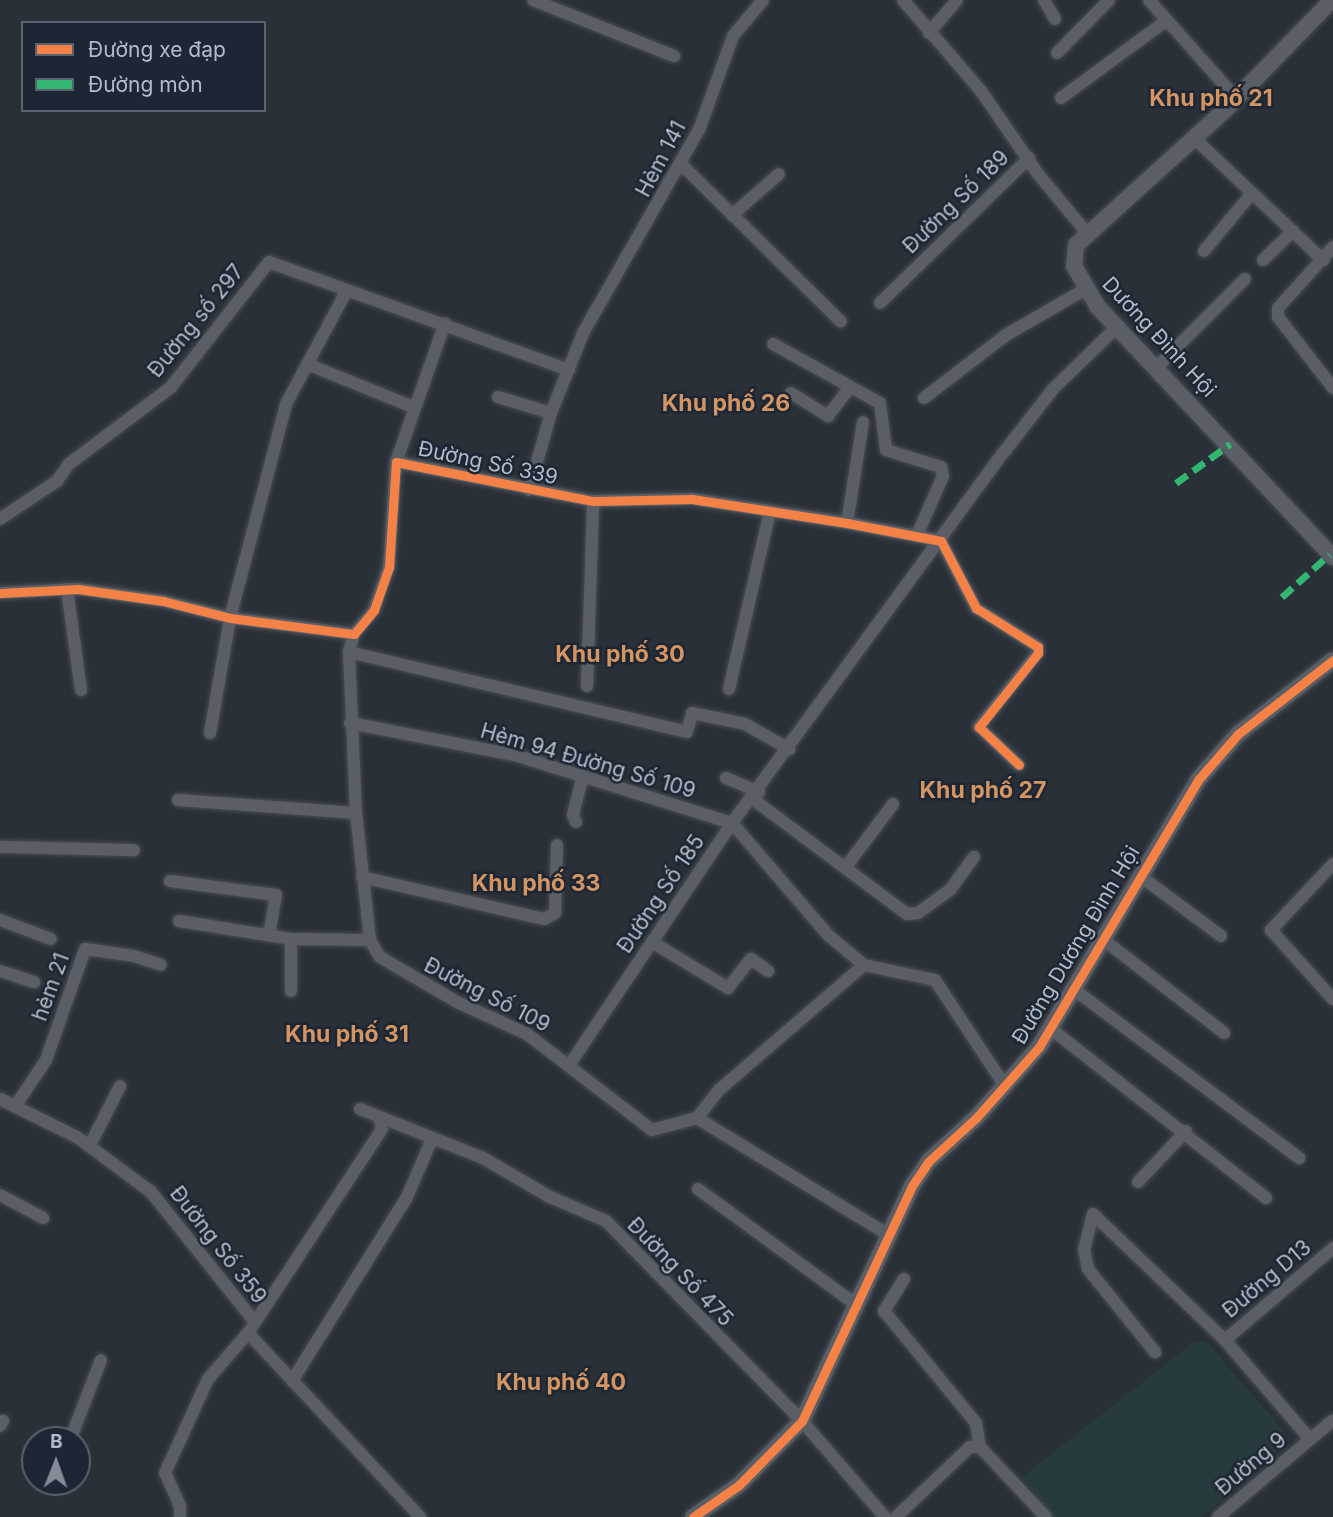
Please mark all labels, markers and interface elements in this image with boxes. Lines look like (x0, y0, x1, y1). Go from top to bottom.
legend (21, 21, 266, 112)
text: Đường xe đạp (88, 37, 226, 62)
text: Đường mòn (88, 72, 203, 97)
district label: Khu phố 21 (1149, 84, 1273, 112)
street label: Hẻm 141 (631, 117, 691, 201)
street label: Đường Số 189 (898, 145, 1014, 259)
street label: Đường số 297 (143, 259, 249, 383)
street label: Dương Đình Hội (1097, 272, 1221, 402)
district label: Khu phố 26 (662, 389, 790, 417)
street label: Đường Số 339 (416, 436, 560, 490)
district label: Khu phố 30 (555, 640, 685, 668)
street label: Hẻm 94 Đường Số 109 (478, 718, 698, 804)
district label: Khu phố 27 (920, 776, 1046, 804)
street label: Đường Số 185 (612, 830, 710, 958)
street label: Đường Dương Đình Hội (1007, 841, 1145, 1049)
district label: Khu phố 33 (472, 869, 600, 897)
street label: hẻm 21 (27, 950, 75, 1024)
street label: Đường Số 109 (420, 952, 554, 1038)
district label: Khu phố 31 (285, 1020, 409, 1048)
street label: Đường Số 359 (164, 1181, 272, 1309)
street label: Đường Số 475 (622, 1212, 738, 1332)
street label: Đường D13 (1218, 1235, 1316, 1323)
district label: Khu phố 40 (496, 1368, 626, 1396)
north arrow (21, 1426, 91, 1496)
street label: Đường 9 (1211, 1427, 1291, 1501)
text: B (50, 1430, 63, 1453)

